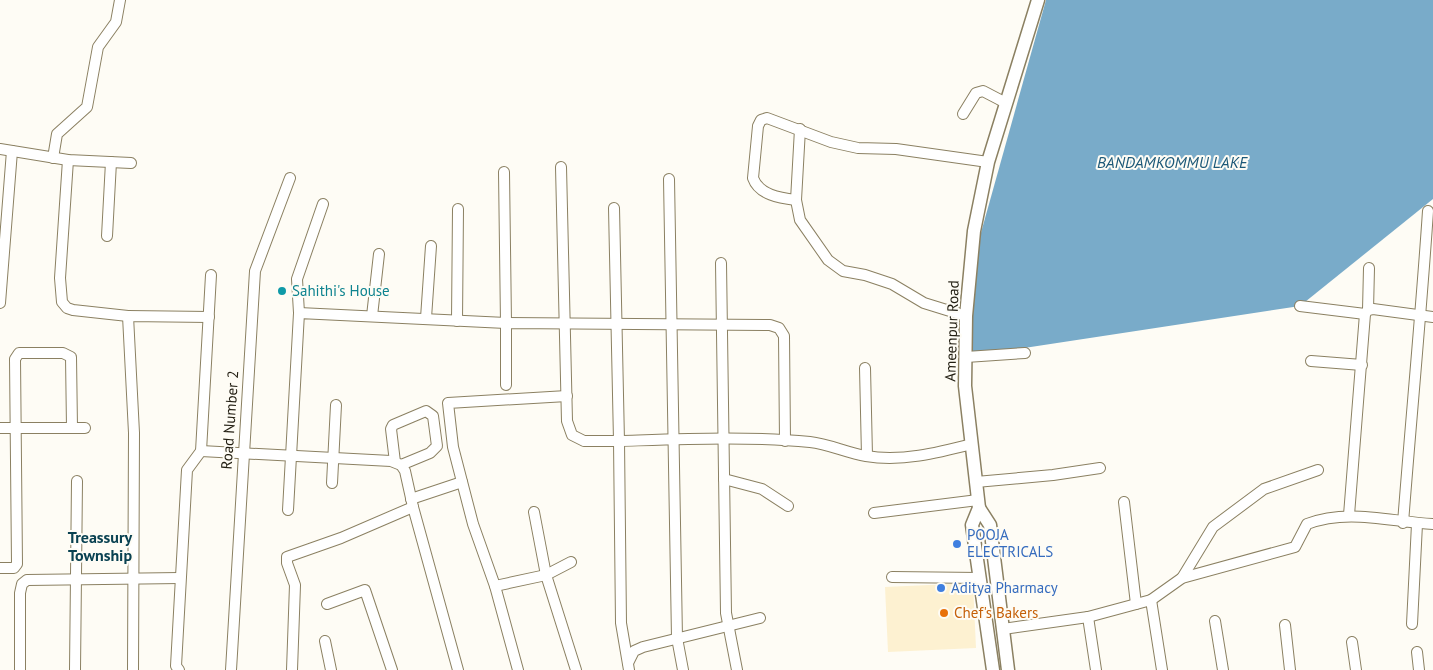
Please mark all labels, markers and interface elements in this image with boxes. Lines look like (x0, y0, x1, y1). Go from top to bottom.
water label: BANDAMKOMMU LAKE (1097, 152, 1248, 172)
street label: Ameenpur Road (940, 280, 963, 382)
place label: Sahithi's House (292, 281, 390, 300)
marker: Sahithi's House (276, 285, 288, 297)
street label: Road Number 2 (217, 370, 242, 470)
place label: POOJA ELECTRICALS (967, 525, 1053, 561)
district label: Treassury Township (68, 527, 133, 565)
marker: POOJA ELECTRICALS (951, 538, 963, 550)
place label: Aditya Pharmacy (951, 578, 1058, 597)
marker: Aditya Pharmacy (935, 582, 947, 594)
place label: Chef's Bakers (954, 603, 1038, 622)
marker: Chef's Bakers (938, 607, 950, 619)

